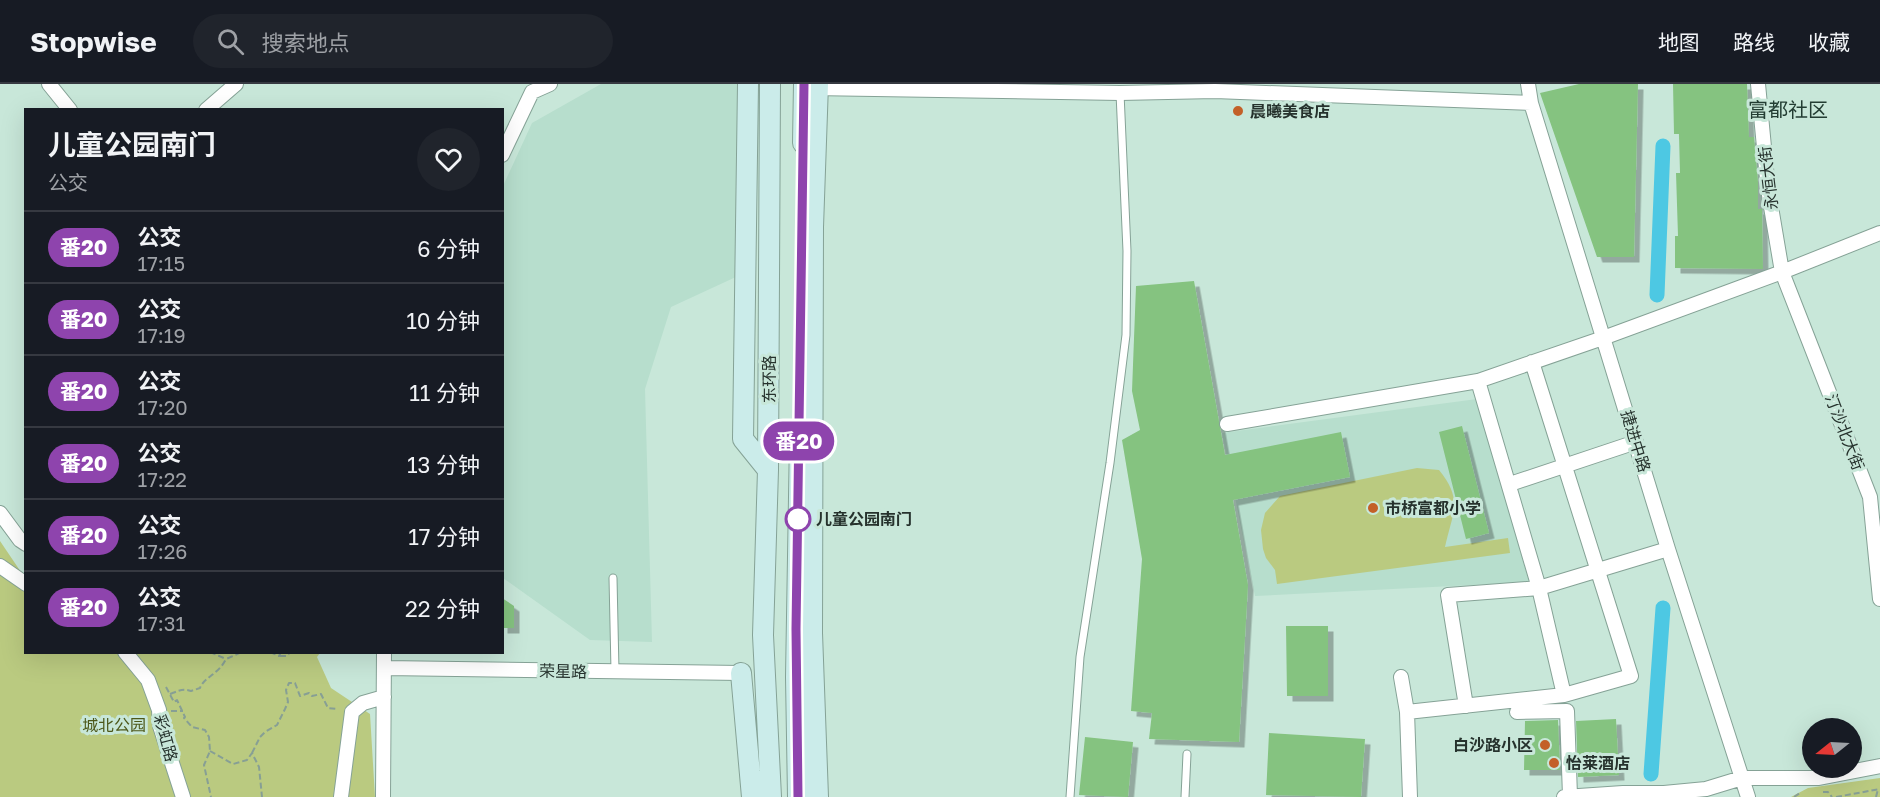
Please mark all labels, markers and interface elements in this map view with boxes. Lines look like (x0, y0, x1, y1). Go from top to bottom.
search box (193, 14, 613, 68)
text: Stopwise (30, 25, 157, 58)
icon: search (214, 25, 247, 58)
text: 搜索地点 (262, 29, 350, 56)
text: 地图 (1658, 29, 1700, 55)
text: 路线 (1733, 29, 1775, 55)
text: 收藏 (1808, 29, 1850, 55)
district label: 富都社区 (1748, 97, 1828, 121)
place label: 晨曦美食店 (1250, 101, 1330, 121)
marker: 晨曦美食店 (1231, 104, 1245, 118)
text: 儿童公园南门 (48, 128, 216, 161)
button: heart (417, 128, 480, 191)
street label: 永恒大街 (1754, 145, 1782, 211)
text: 公交 (48, 170, 88, 194)
text: 公交 (137, 223, 181, 250)
text: 番20 (60, 234, 107, 260)
text: 6 分钟 (417, 235, 480, 262)
text: 17:15 (137, 251, 185, 275)
text: 公交 (137, 295, 181, 322)
text: 番20 (60, 306, 107, 332)
text: 10 分钟 (406, 307, 480, 334)
text: 17:19 (137, 323, 186, 347)
street label: 东环路 (759, 355, 779, 403)
text: 公交 (137, 367, 181, 394)
text: 番20 (60, 378, 107, 404)
text: 11 分钟 (409, 379, 480, 406)
street label: 汀沙北大街 (1821, 391, 1869, 473)
text: 17:20 (137, 395, 188, 419)
street label: 捷进中路 (1617, 407, 1655, 475)
line badge: 番20 (764, 422, 834, 460)
text: 番20 (775, 428, 823, 454)
text: 公交 (137, 439, 181, 466)
text: 番20 (60, 450, 107, 476)
text: 13 分钟 (407, 451, 480, 478)
text: 17:22 (137, 467, 187, 491)
place label: 市桥富都小学 (1385, 498, 1481, 518)
marker: 市桥富都小学 (1366, 501, 1380, 515)
marker: 儿童公园南门 (785, 506, 811, 532)
place label: 儿童公园南门 (816, 509, 912, 529)
text: 公交 (137, 511, 181, 538)
text: 番20 (60, 522, 107, 548)
text: 17 分钟 (408, 523, 480, 550)
text: 17:26 (137, 539, 187, 563)
text: 公交 (137, 583, 181, 610)
text: 番20 (60, 594, 107, 620)
text: 22 分钟 (405, 595, 480, 622)
text: 17:31 (137, 611, 185, 635)
street label: 荣星路 (539, 661, 587, 681)
street label: 彩虹路 (150, 712, 182, 764)
park label: 城北公园 (82, 715, 146, 735)
north arrow (1802, 718, 1862, 778)
map controls (1802, 718, 1862, 778)
place label: 白沙路小区 (1453, 735, 1533, 755)
marker: 白沙路小区 (1538, 738, 1552, 752)
place label: 怡莱酒店 (1566, 753, 1630, 773)
marker: 怡莱酒店 (1547, 756, 1561, 770)

